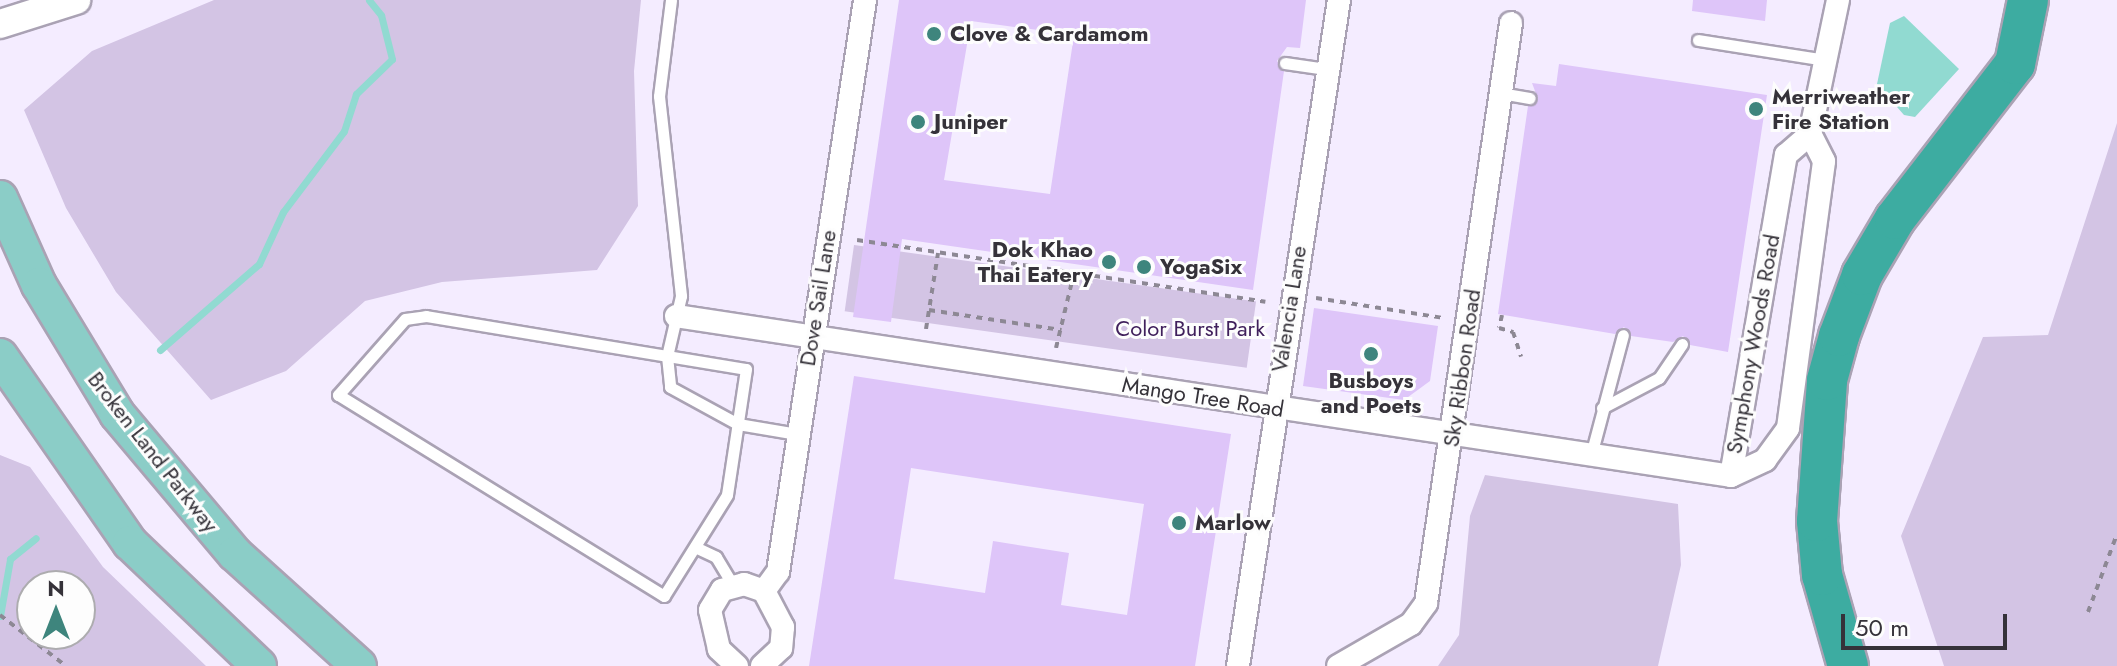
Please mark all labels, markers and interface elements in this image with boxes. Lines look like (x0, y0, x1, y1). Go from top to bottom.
place label: Clove & Cardamom (950, 21, 1148, 47)
marker: Clove & Cardamom (925, 25, 943, 43)
place label: Merriweather Fire Station (1772, 83, 1910, 134)
marker: Merriweather Fire Station (1747, 100, 1765, 118)
place label: Juniper (934, 109, 1008, 135)
marker: Juniper (909, 113, 927, 131)
street label: Dove Sail Lane (794, 228, 842, 368)
street label: Symphony Woods Road (1721, 232, 1785, 456)
place label: Dok Khao Thai Eatery (978, 236, 1093, 288)
street label: Valencia Lane (1266, 244, 1312, 374)
marker: Dok Khao Thai Eatery (1100, 253, 1118, 271)
place label: YogaSix (1160, 254, 1242, 280)
marker: YogaSix (1135, 258, 1153, 276)
street label: Sky Ribbon Road (1438, 287, 1486, 449)
park label: Color Burst Park (1115, 316, 1265, 342)
marker: Busboys and Poets (1362, 345, 1380, 363)
street label: Broken Land Parkway (82, 367, 224, 537)
place label: Busboys and Poets (1321, 367, 1421, 418)
street label: Mango Tree Road (1120, 371, 1286, 423)
place label: Marlow (1195, 510, 1271, 536)
marker: Marlow (1170, 514, 1188, 532)
north arrow (16, 570, 96, 650)
text: N (47, 572, 65, 604)
scale bar (1845, 598, 2011, 648)
text: 50 m (1855, 610, 1909, 645)

